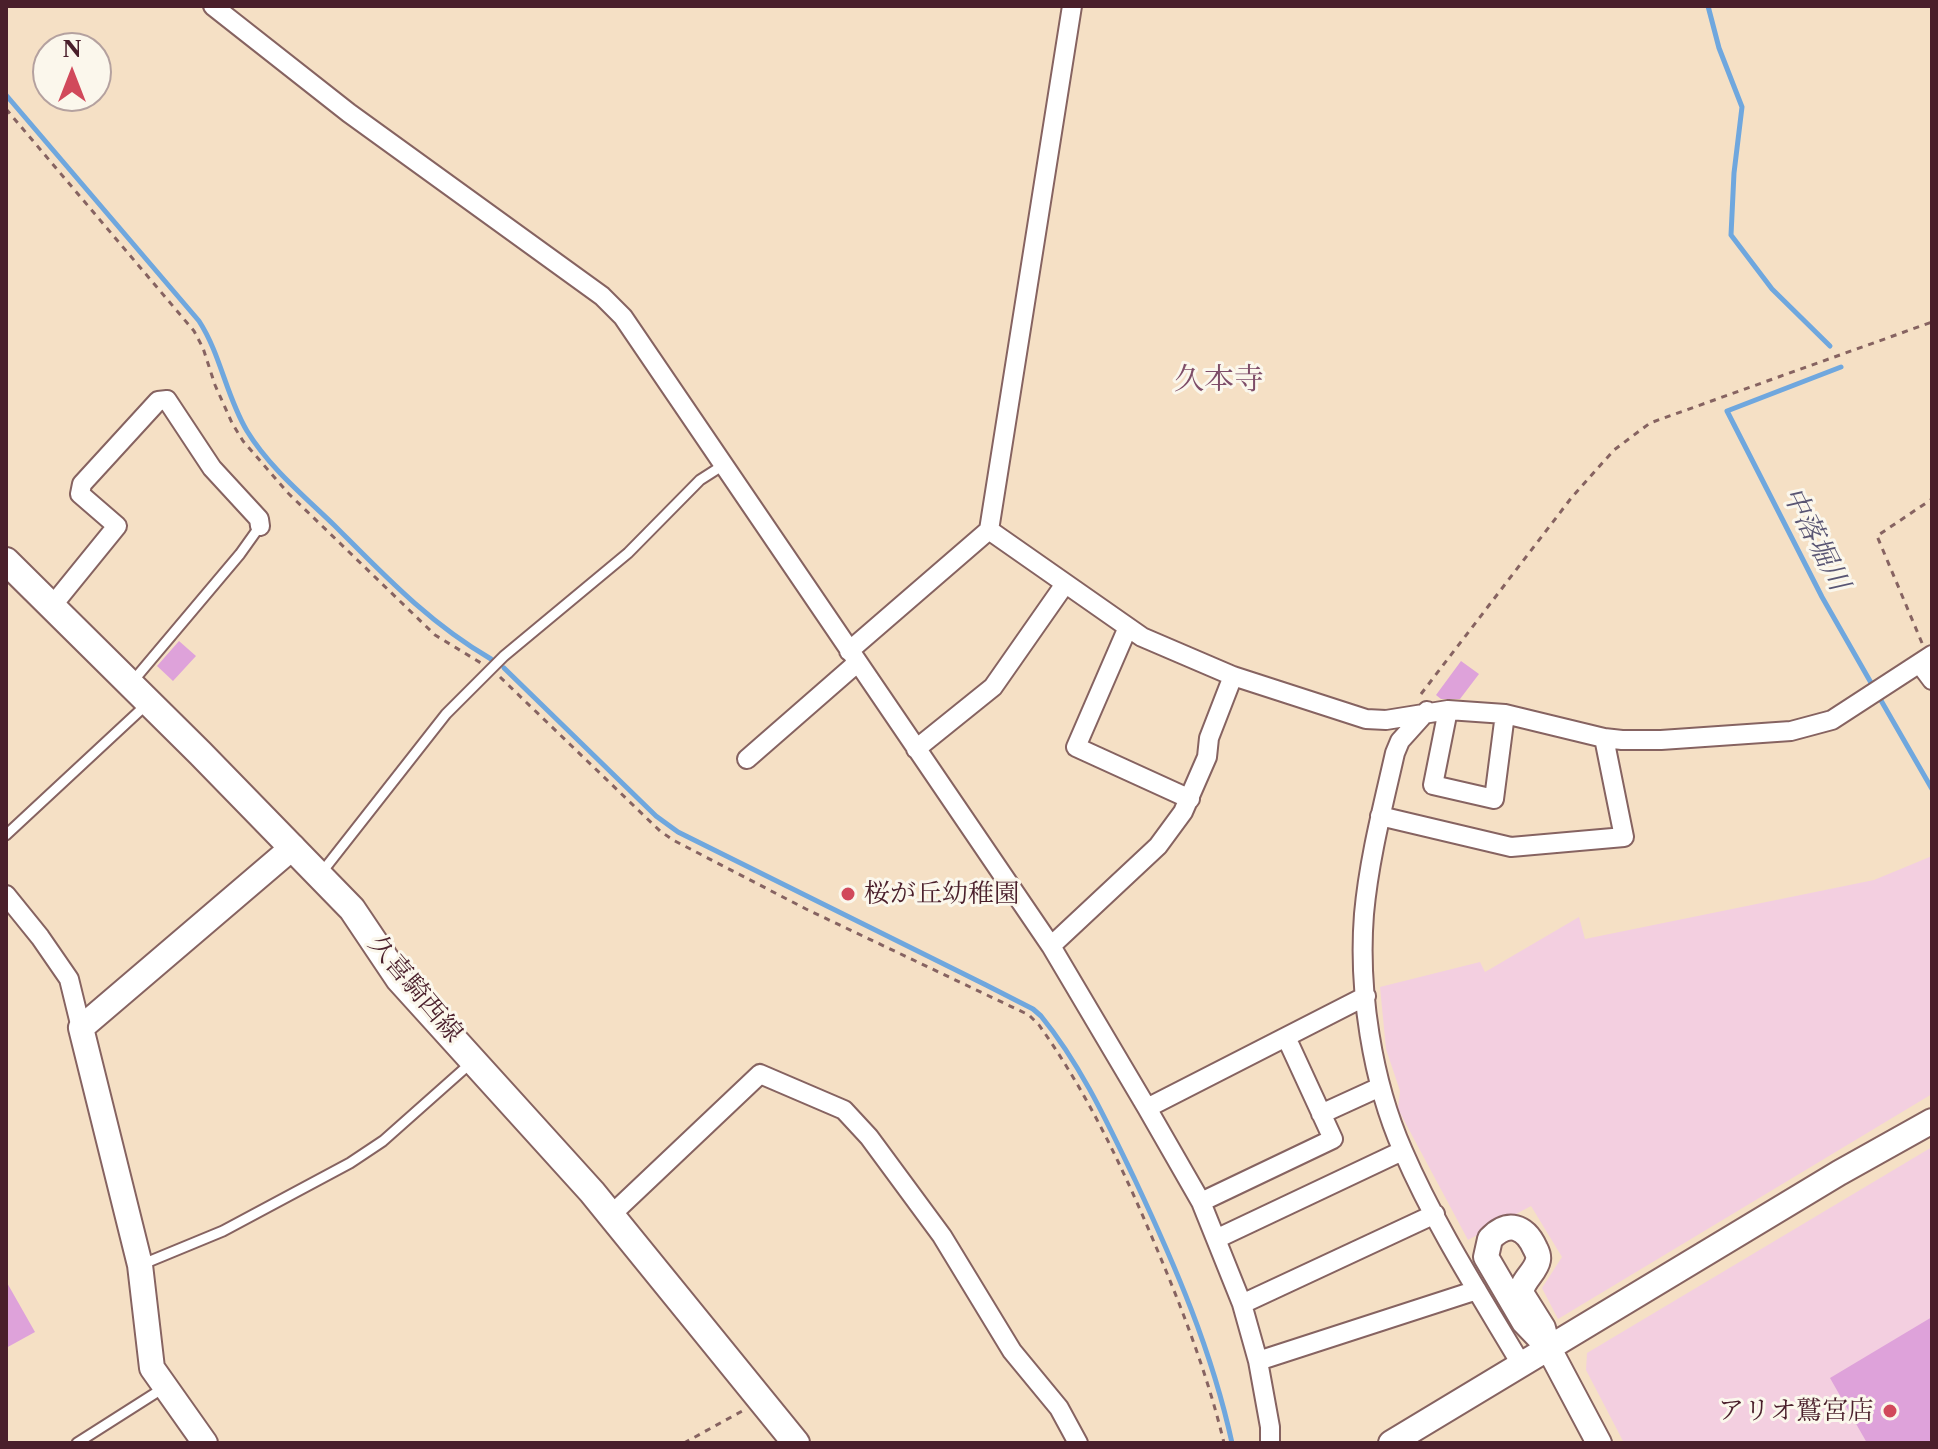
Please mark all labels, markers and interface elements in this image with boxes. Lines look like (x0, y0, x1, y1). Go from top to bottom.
north arrow (32, 32, 112, 112)
text: N (62, 36, 82, 63)
district label: 久本寺 (1174, 362, 1264, 398)
water label: 中落堀川 (1775, 481, 1855, 597)
place label: 桜が丘幼稚園 (864, 878, 1020, 910)
marker: 桜が丘幼稚園 (839, 885, 857, 903)
street label: 久喜騎西線 (361, 929, 469, 1049)
place label: アリオ鷲宮店 (1718, 1395, 1874, 1427)
marker: アリオ鷲宮店 (1881, 1402, 1899, 1420)

